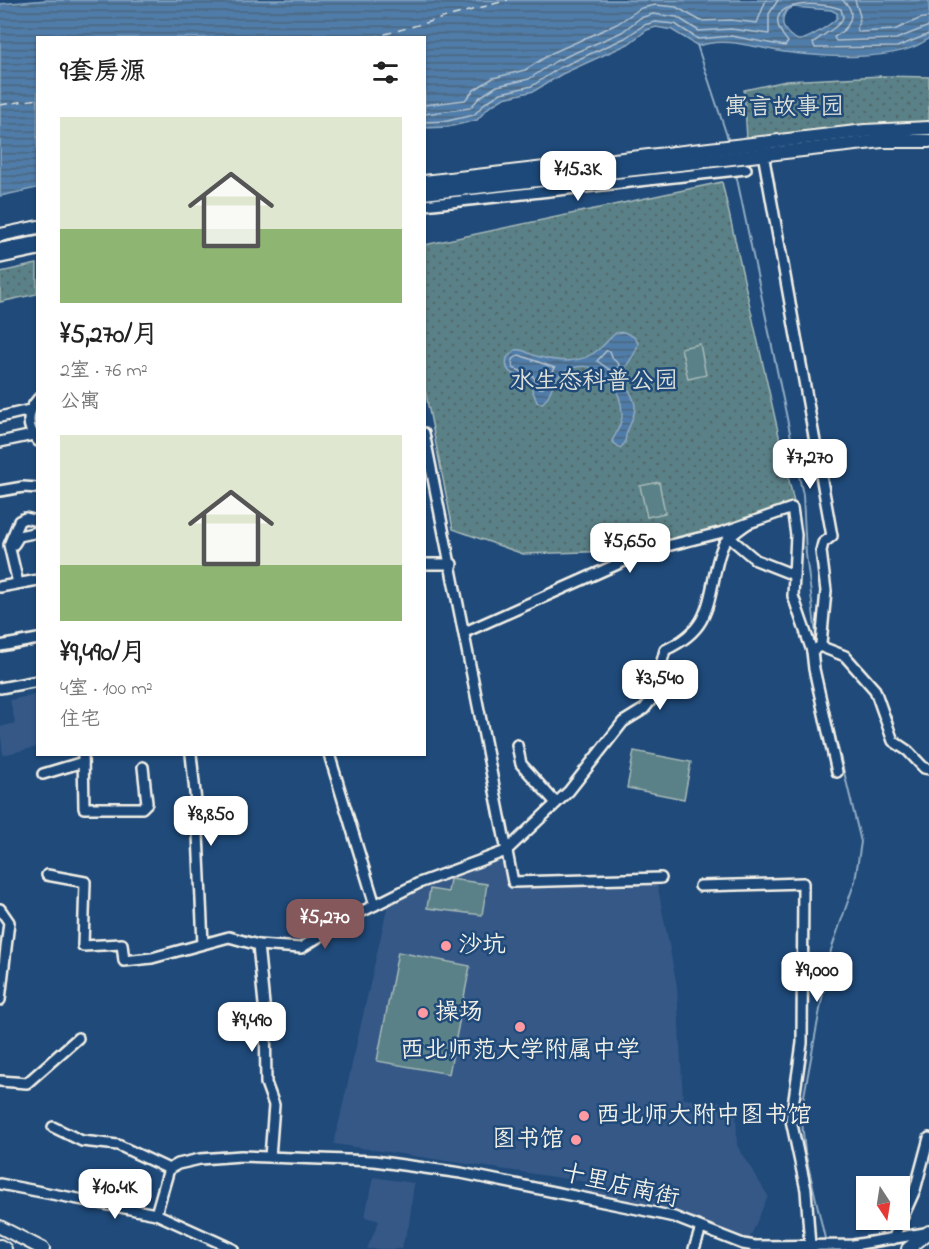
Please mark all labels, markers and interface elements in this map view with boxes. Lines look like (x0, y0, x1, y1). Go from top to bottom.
text: 9套房源 (60, 54, 146, 92)
icon: filters (369, 56, 402, 89)
park label: 寓言故事园 (724, 91, 844, 126)
pin: ¥15.3K (529, 151, 627, 202)
icon: home (177, 156, 285, 264)
text: ¥15.3K (554, 156, 602, 185)
text: ¥5,270/月 (60, 317, 158, 355)
text: 2室 · 76 m² (60, 357, 148, 386)
park label: 水生态科普公园 (510, 365, 678, 400)
text: 公寓 (60, 388, 100, 417)
pin: ¥7,270 (761, 439, 859, 490)
text: ¥7,270 (787, 444, 833, 473)
icon: home (177, 474, 285, 582)
pin: ¥5,650 (581, 523, 679, 574)
text: ¥5,650 (604, 528, 656, 557)
text: ¥9,490/月 (60, 635, 146, 673)
pin: ¥3,540 (611, 660, 709, 711)
text: ¥3,540 (636, 665, 684, 694)
text: 4室 · 100 m² (60, 675, 153, 704)
text: 住宅 (60, 706, 100, 735)
pin: ¥8,850 (162, 796, 260, 847)
text: ¥8,850 (188, 801, 234, 830)
pin: ¥5,270 (276, 899, 374, 950)
text: ¥5,270 (300, 904, 350, 933)
place label: 沙坑 (458, 929, 506, 964)
marker: 沙坑 (439, 939, 453, 953)
pin: ¥9,000 (768, 952, 866, 1003)
text: ¥9,000 (795, 957, 839, 986)
place label: 操场 (435, 996, 483, 1031)
pin: ¥9,490 (203, 1002, 301, 1053)
marker: 操场 (416, 1006, 430, 1020)
text: ¥9,490 (232, 1007, 272, 1036)
marker: 西北师范大学附属中学 (513, 1020, 527, 1034)
place label: 西北师范大学附属中学 (400, 1034, 640, 1069)
place label: 西北师大附中图书馆 (596, 1099, 812, 1134)
marker: 西北师大附中图书馆 (577, 1109, 591, 1123)
place label: 图书馆 (492, 1123, 564, 1158)
marker: 图书馆 (569, 1133, 583, 1147)
street label: 十里店南街 (558, 1156, 682, 1218)
pin: ¥10.4K (66, 1169, 164, 1220)
text: ¥10.4K (93, 1174, 137, 1203)
north arrow (856, 1176, 910, 1230)
map controls (856, 1176, 910, 1230)

